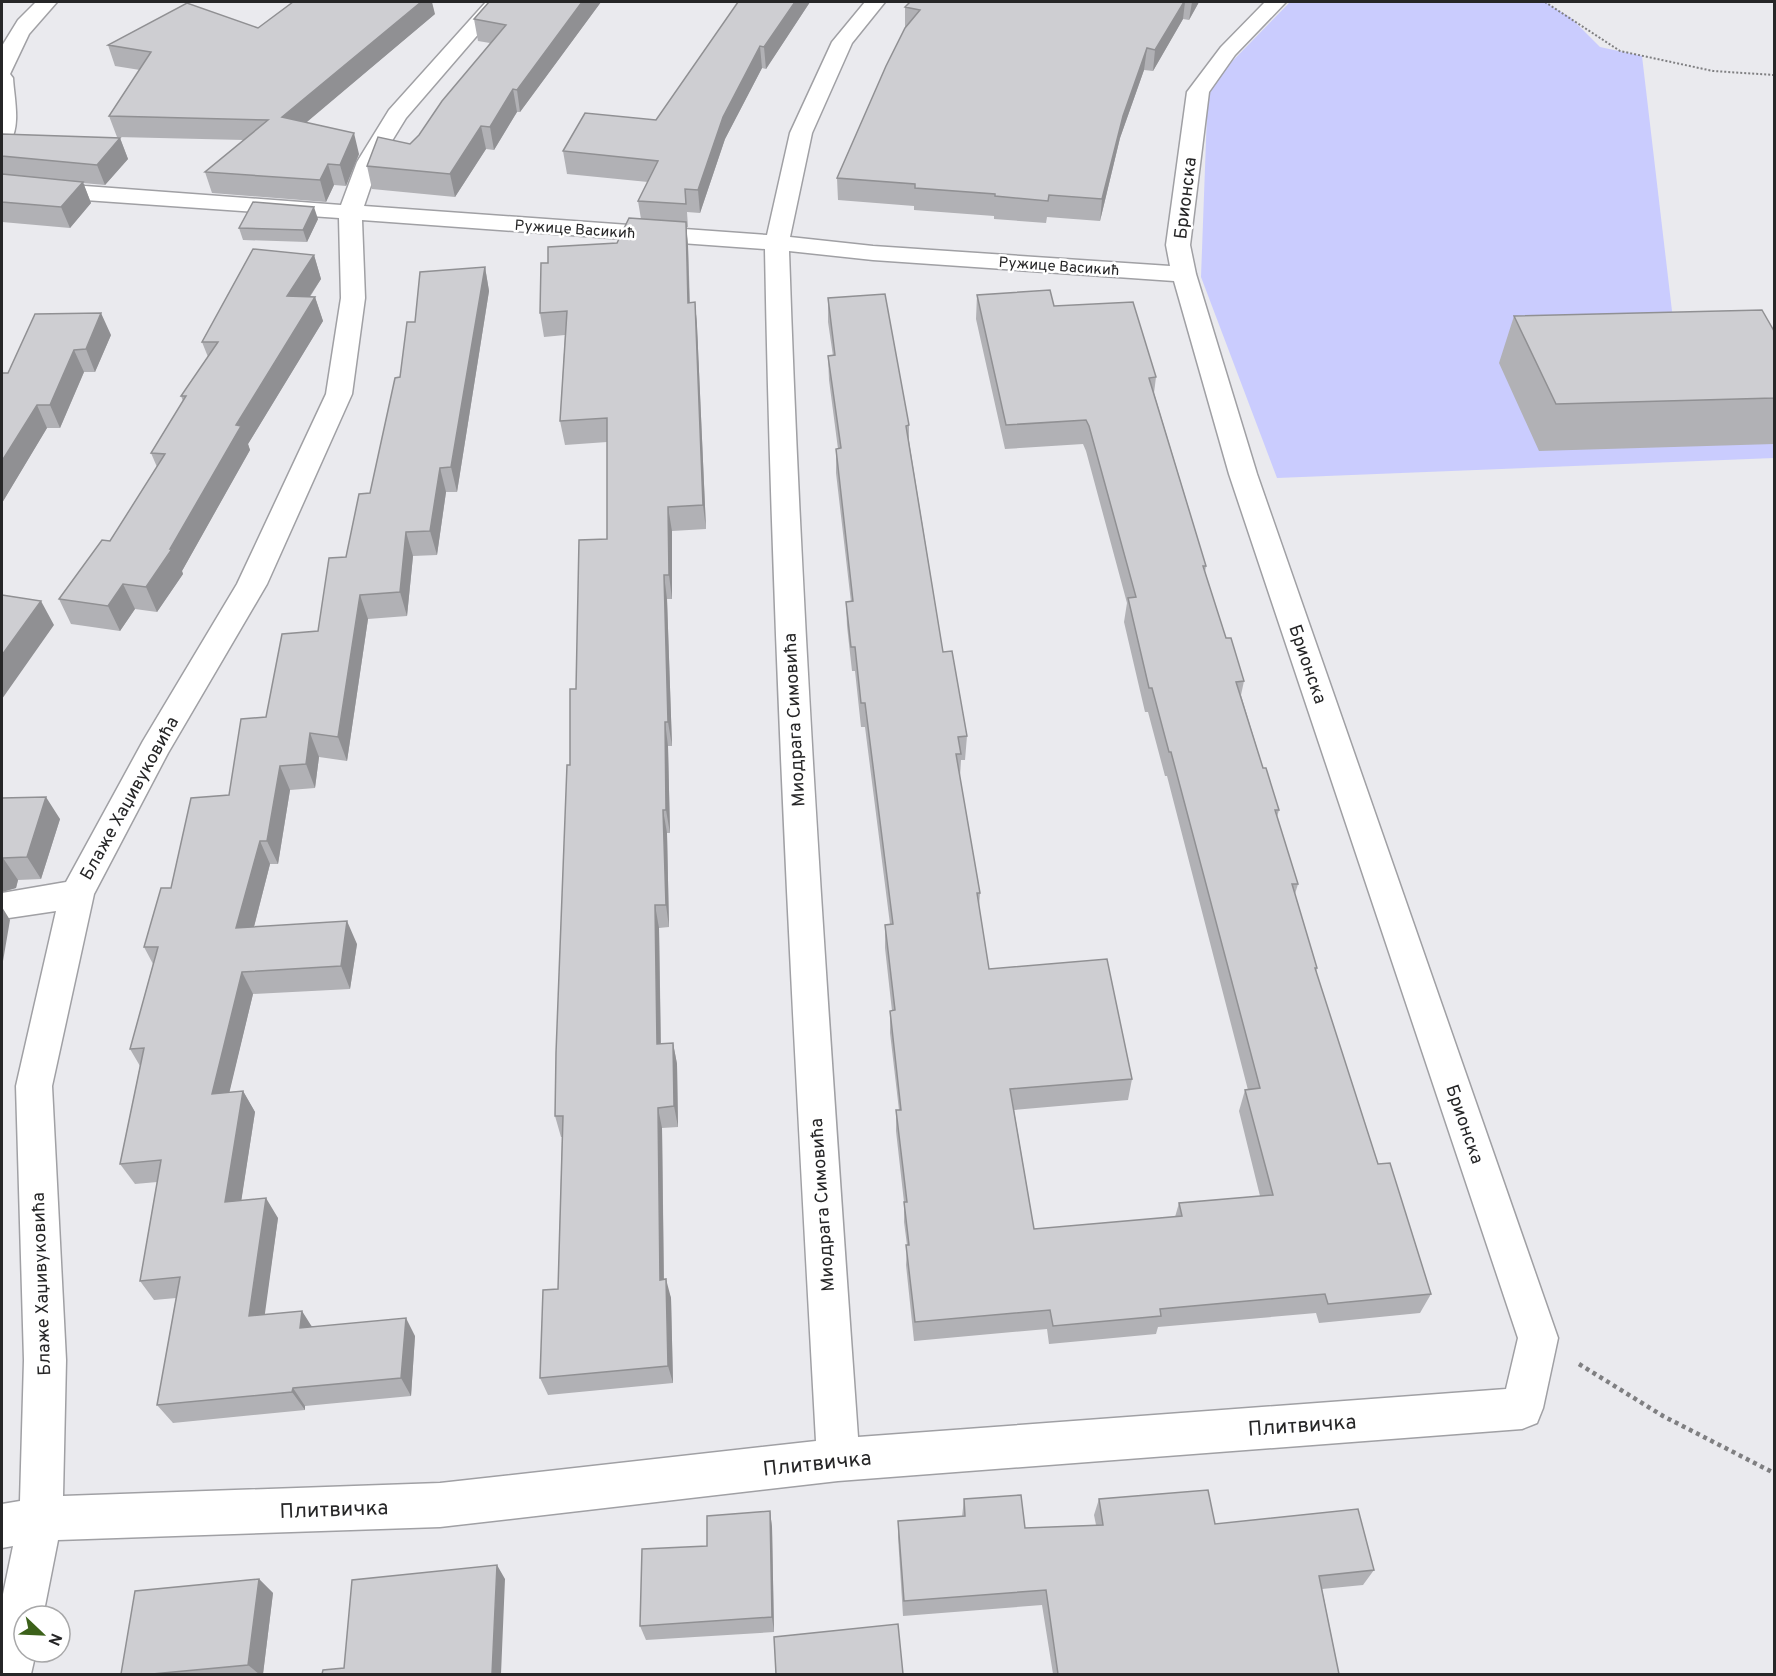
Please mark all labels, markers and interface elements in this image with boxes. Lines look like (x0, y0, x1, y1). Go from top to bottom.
street label: Брионска (1170, 156, 1203, 240)
street label: Ружице Васикић (514, 217, 636, 244)
street label: Ружице Васикић (998, 254, 1120, 281)
street label: Брионска (1282, 622, 1331, 707)
street label: Миодрага Симовића (779, 632, 812, 807)
street label: Блаже Хаџивуковића (76, 713, 185, 885)
street label: Брионска (1439, 1082, 1488, 1167)
street label: Миодрага Симовића (806, 1117, 841, 1292)
street label: Блаже Хаџивуковића (28, 1192, 57, 1376)
street label: Плитвичка (1247, 1409, 1357, 1444)
street label: Плитвичка (762, 1445, 873, 1484)
street label: Плитвичка (279, 1495, 389, 1526)
north arrow (12, 1604, 72, 1664)
text: N (43, 1630, 65, 1648)

